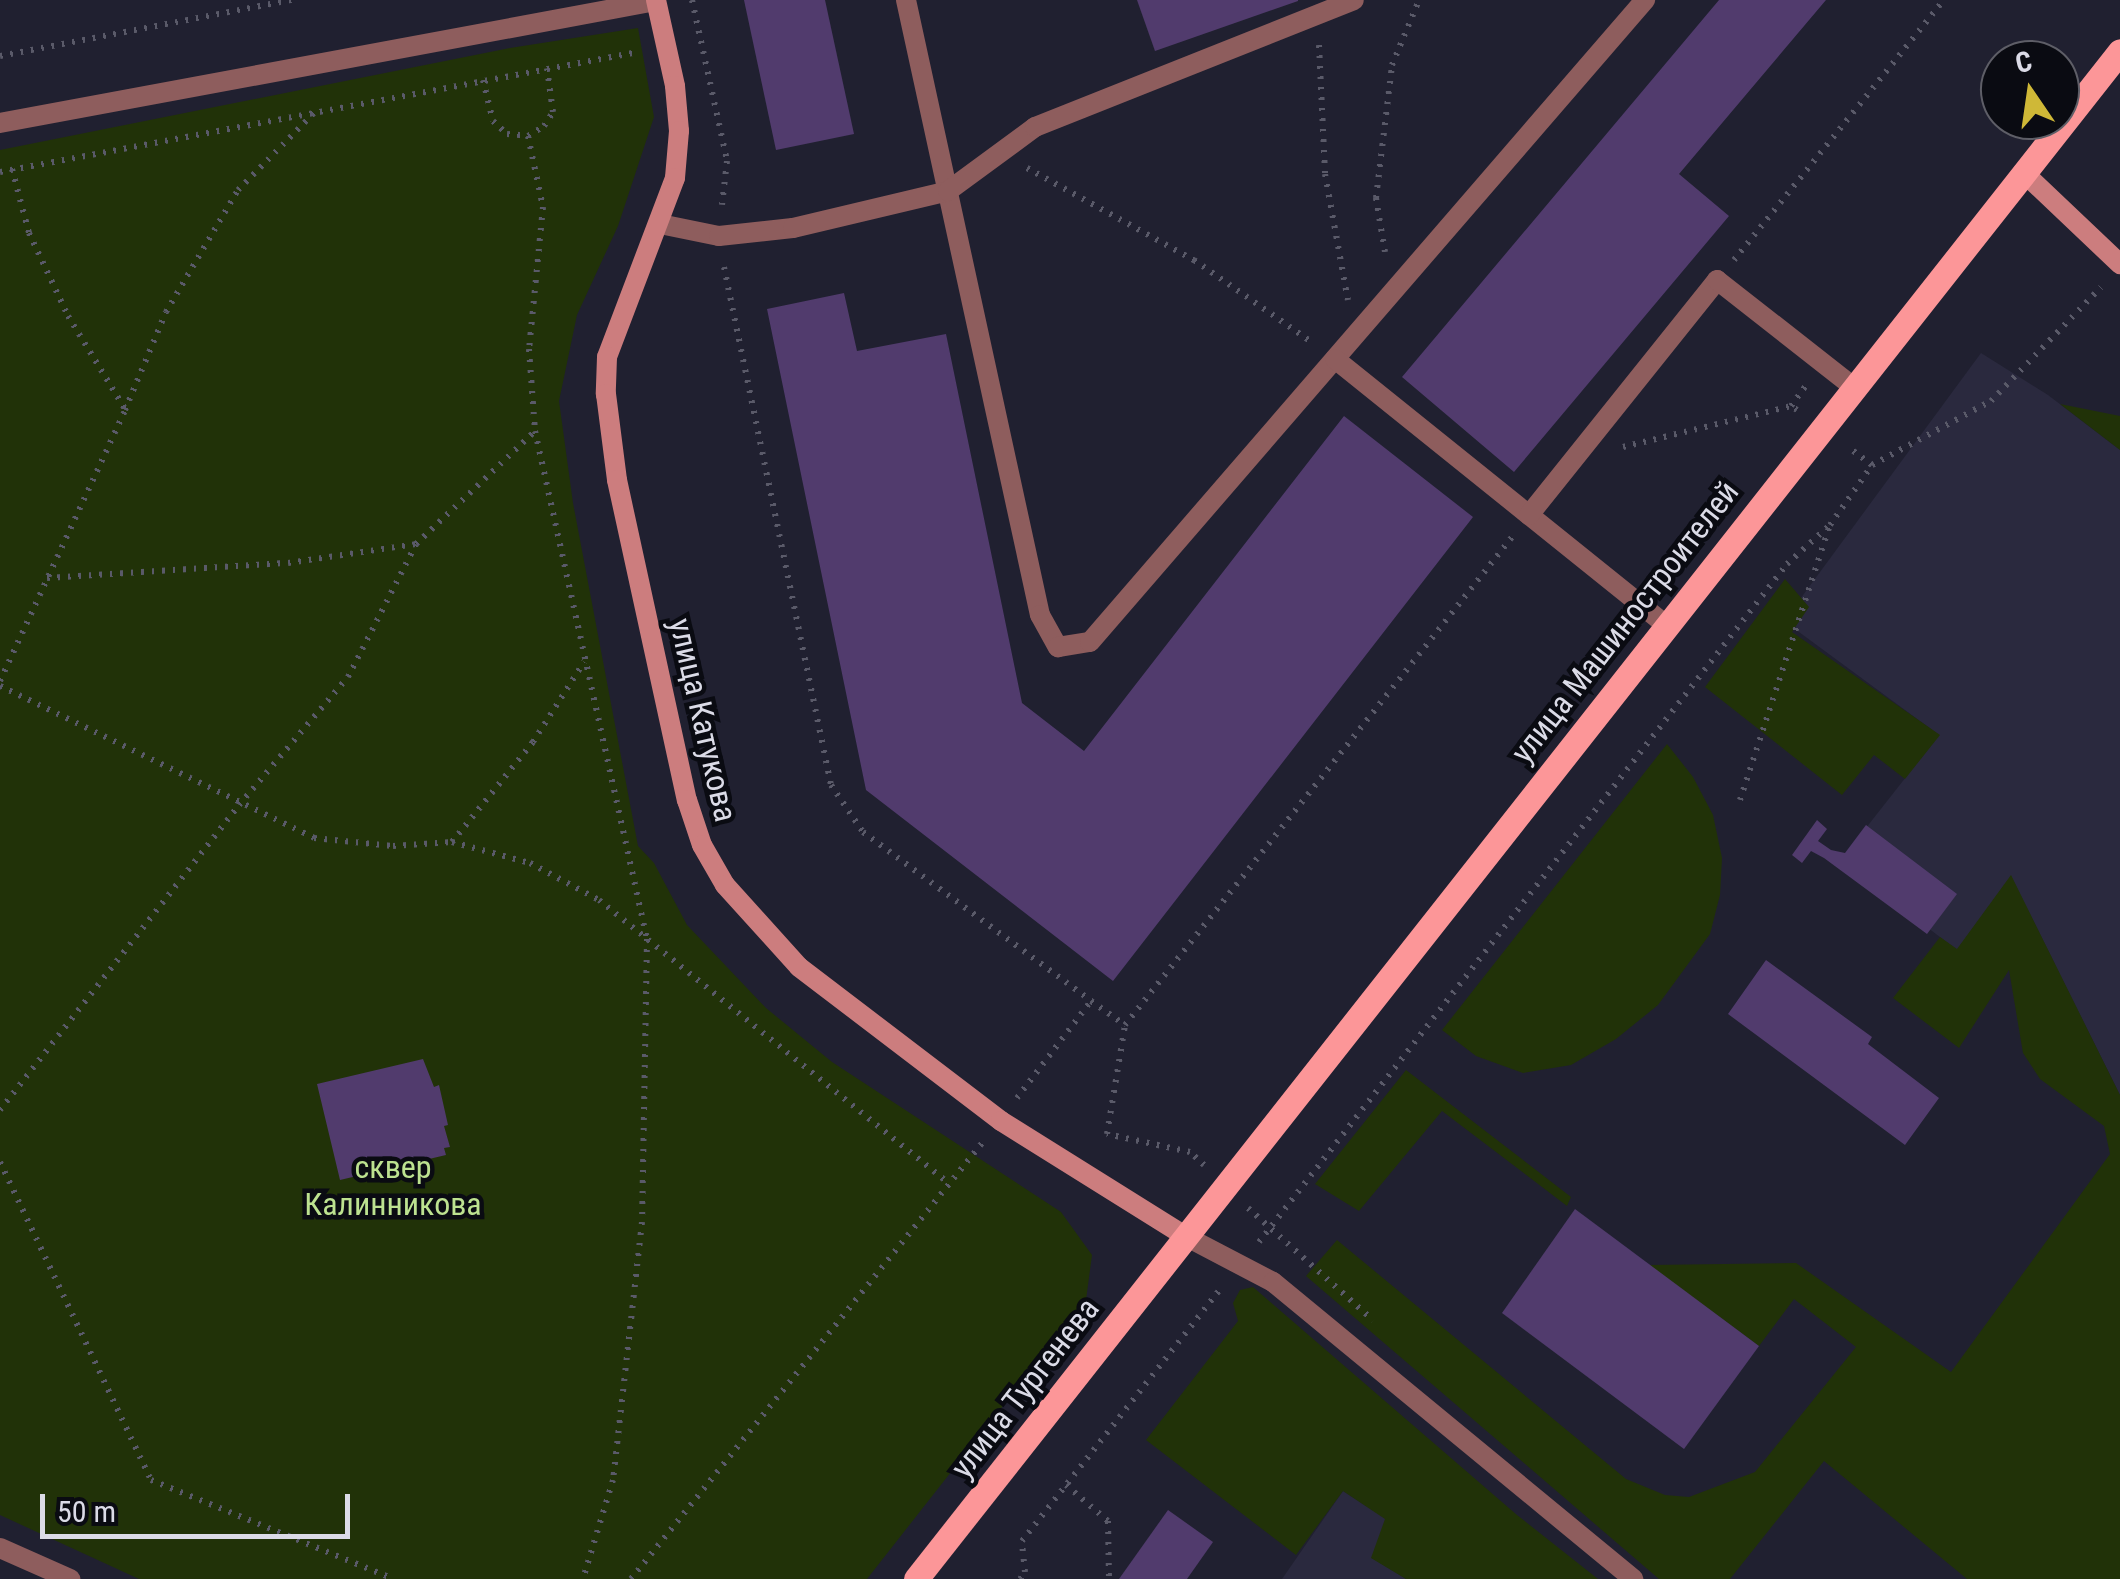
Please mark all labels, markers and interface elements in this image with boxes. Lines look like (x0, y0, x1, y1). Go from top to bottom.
north arrow (1980, 40, 2080, 140)
text: С (2012, 44, 2035, 80)
street label: улица Машиностроителей (1503, 473, 1747, 771)
street label: улица Катукова (661, 615, 745, 825)
park label: сквер Калинникова (304, 1149, 482, 1224)
street label: улица Тургенева (943, 1290, 1107, 1486)
scale bar (45, 1474, 355, 1536)
text: 50 m (57, 1494, 116, 1529)

